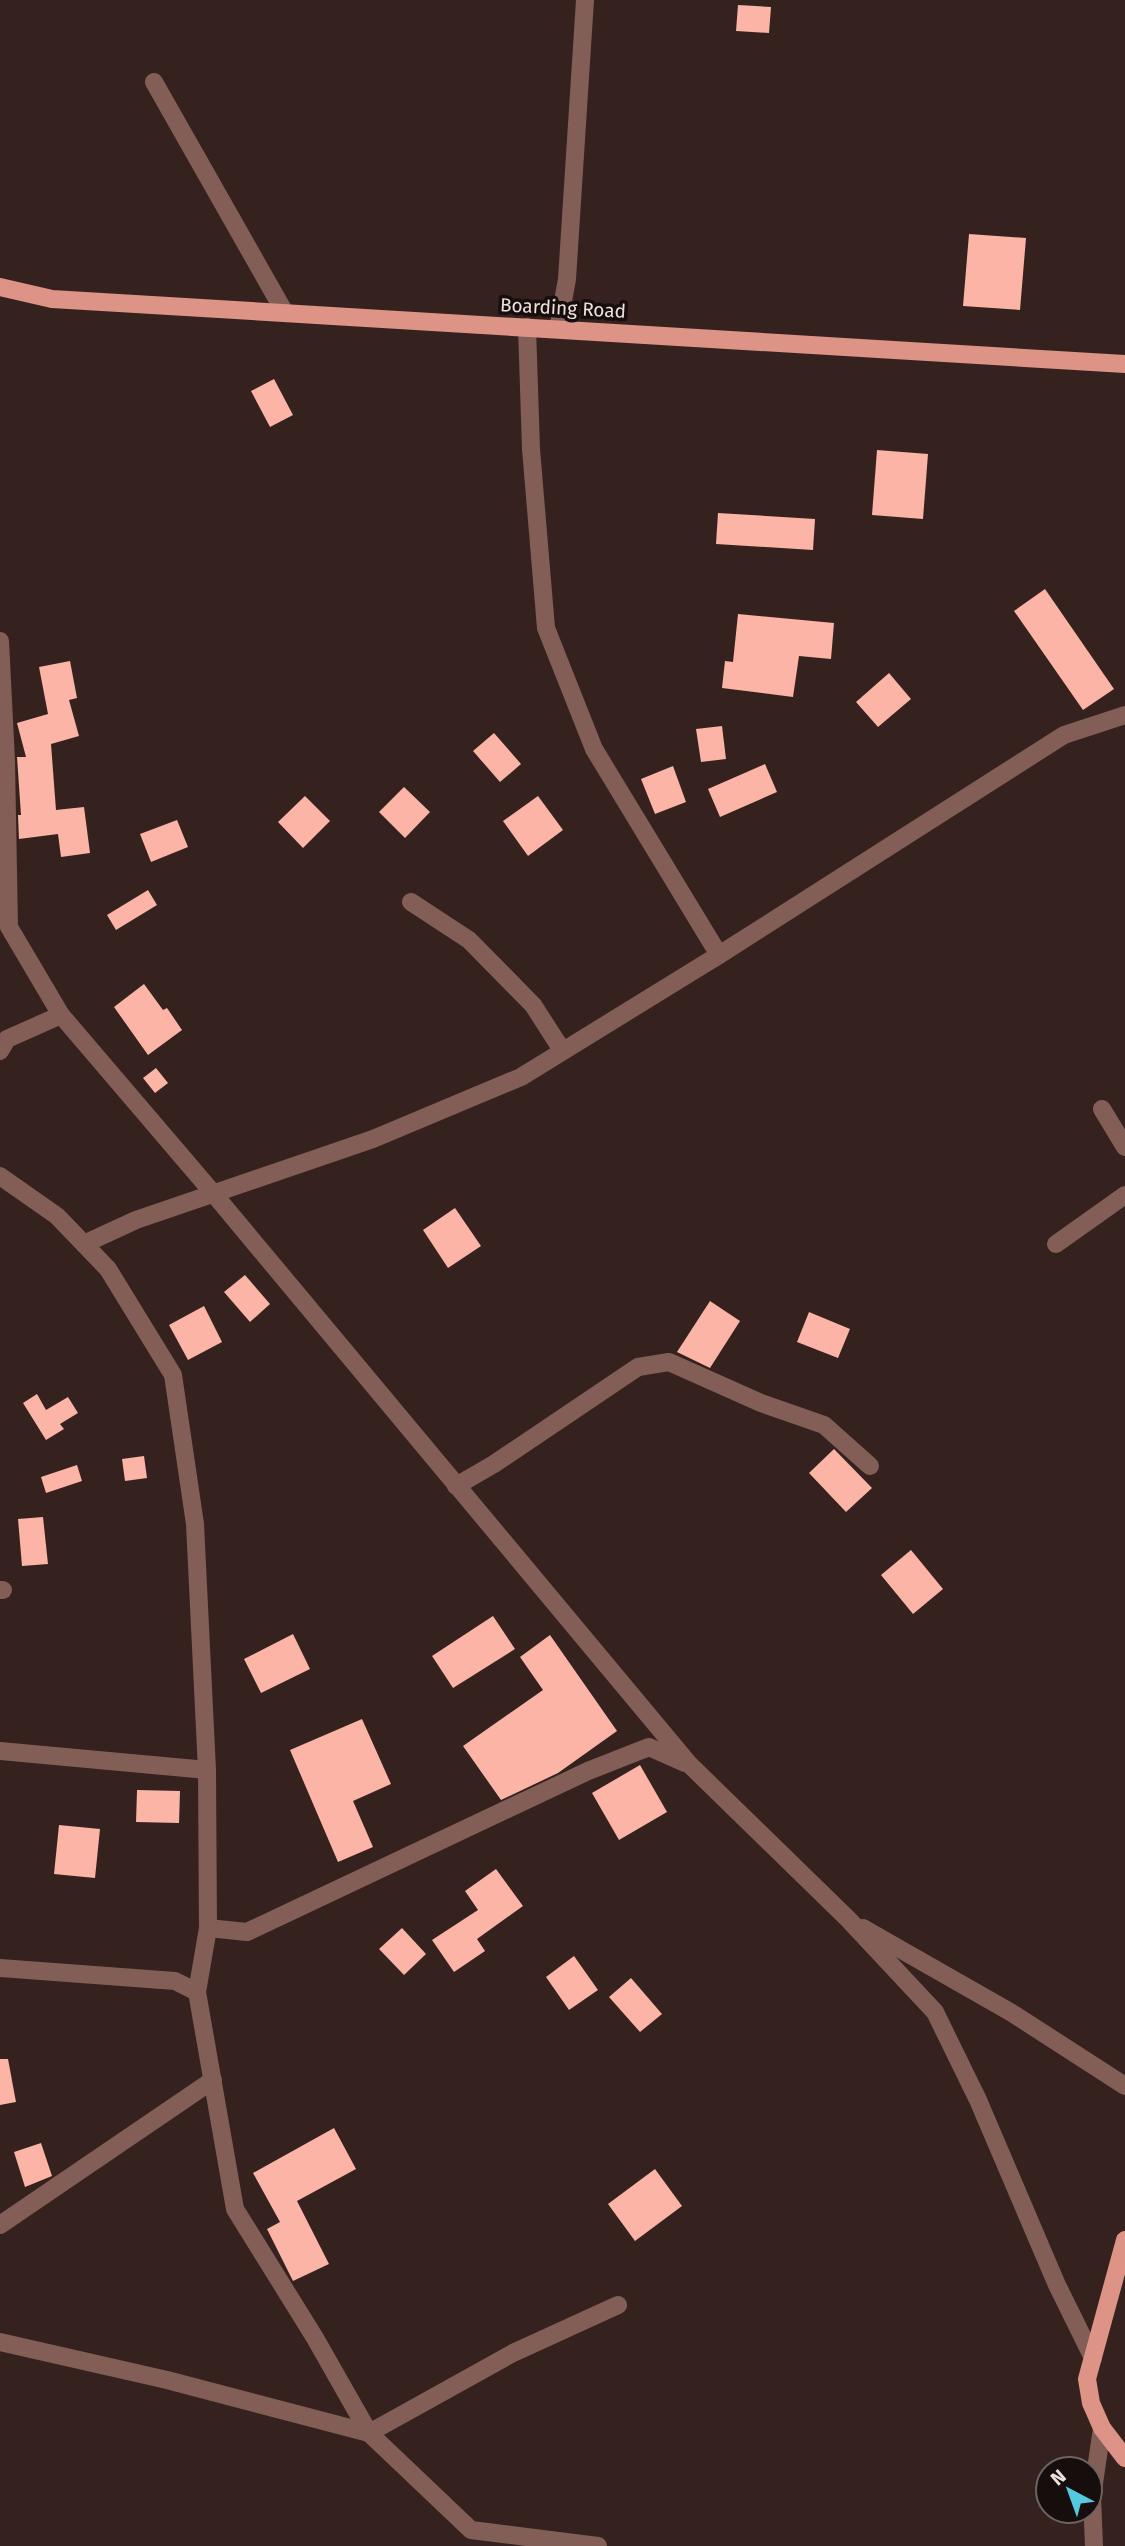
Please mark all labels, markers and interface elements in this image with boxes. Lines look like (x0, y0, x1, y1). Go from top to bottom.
street label: Boarding Road (499, 293, 627, 323)
north arrow (1034, 2455, 1104, 2525)
text: N (1046, 2465, 1070, 2490)

